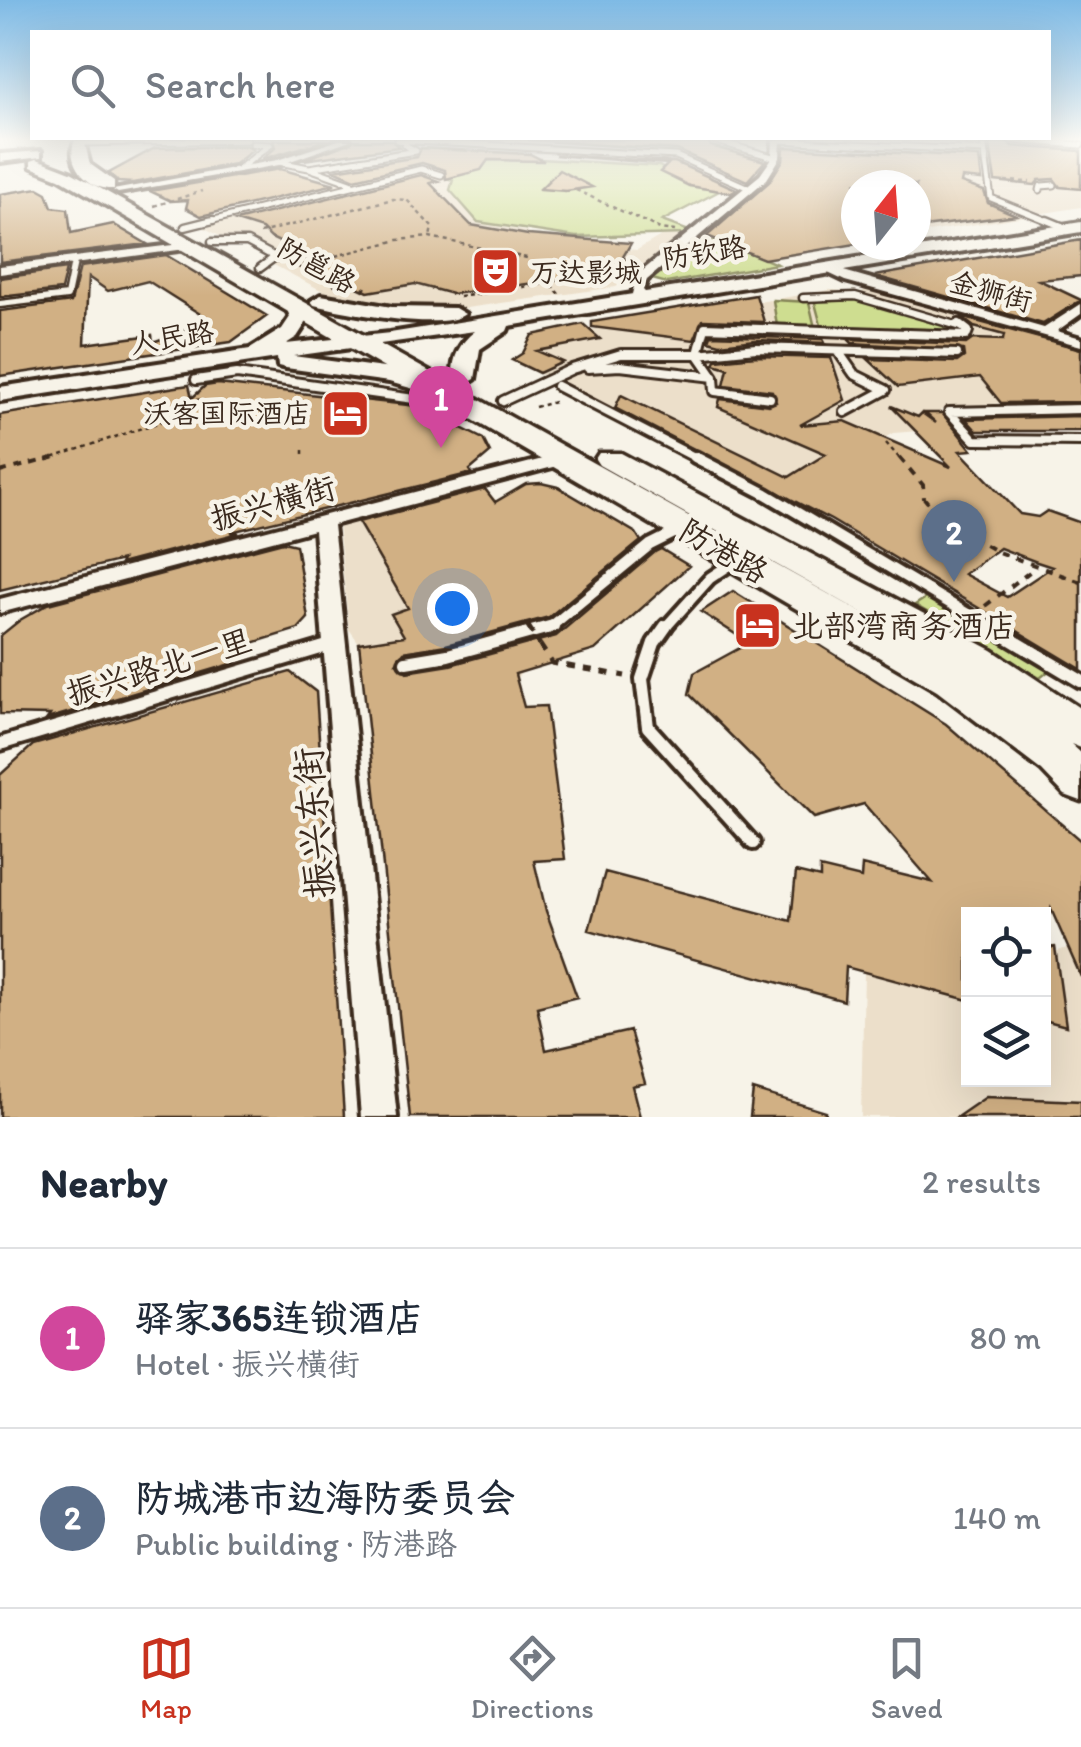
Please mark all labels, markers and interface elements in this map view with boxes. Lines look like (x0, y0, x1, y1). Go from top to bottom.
search box (30, 30, 1051, 140)
icon: search (65, 58, 120, 113)
text: Search here (145, 62, 336, 108)
north arrow (841, 170, 931, 260)
street label: 防钦路 (660, 229, 748, 275)
street label: 防邕路 (272, 230, 362, 300)
theatre icon: 万达影城 (469, 246, 521, 298)
place label: 万达影城 (530, 255, 642, 289)
street label: 金狮街 (946, 264, 1036, 318)
street label: 人民路 (128, 314, 216, 360)
pin: 1 (408, 366, 474, 448)
hotel icon: 沃客国际酒店 (320, 387, 372, 439)
place label: 沃客国际酒店 (143, 396, 311, 430)
street label: 振兴横街 (206, 468, 340, 538)
pin: 2 (922, 500, 986, 582)
street label: 防港路 (673, 511, 775, 591)
your location (427, 583, 478, 634)
hotel icon: 北部湾商务酒店 (731, 600, 783, 652)
place label: 北部湾商务酒店 (792, 607, 1016, 645)
street label: 振兴路北一里 (62, 621, 256, 713)
street label: 振兴东街 (284, 745, 344, 901)
map controls (961, 907, 1051, 1087)
button: locate (961, 907, 1051, 997)
button: layers (961, 997, 1051, 1087)
text: Nearby (40, 1157, 167, 1208)
text: 2 results (922, 1163, 1041, 1201)
text: 驿家365连锁酒店 (135, 1295, 424, 1341)
text: 1 (65, 1319, 80, 1357)
text: 80 m (970, 1319, 1041, 1357)
text: Hotel · 振兴横街 (135, 1345, 360, 1383)
text: 防城港市边海防委员会 (135, 1475, 515, 1521)
text: 2 (64, 1499, 81, 1537)
text: 140 m (953, 1499, 1041, 1537)
text: Public building · 防港路 (135, 1525, 457, 1563)
tab: Map (139, 1631, 194, 1725)
tab: Directions (471, 1631, 594, 1725)
tab: Saved (871, 1631, 942, 1725)

